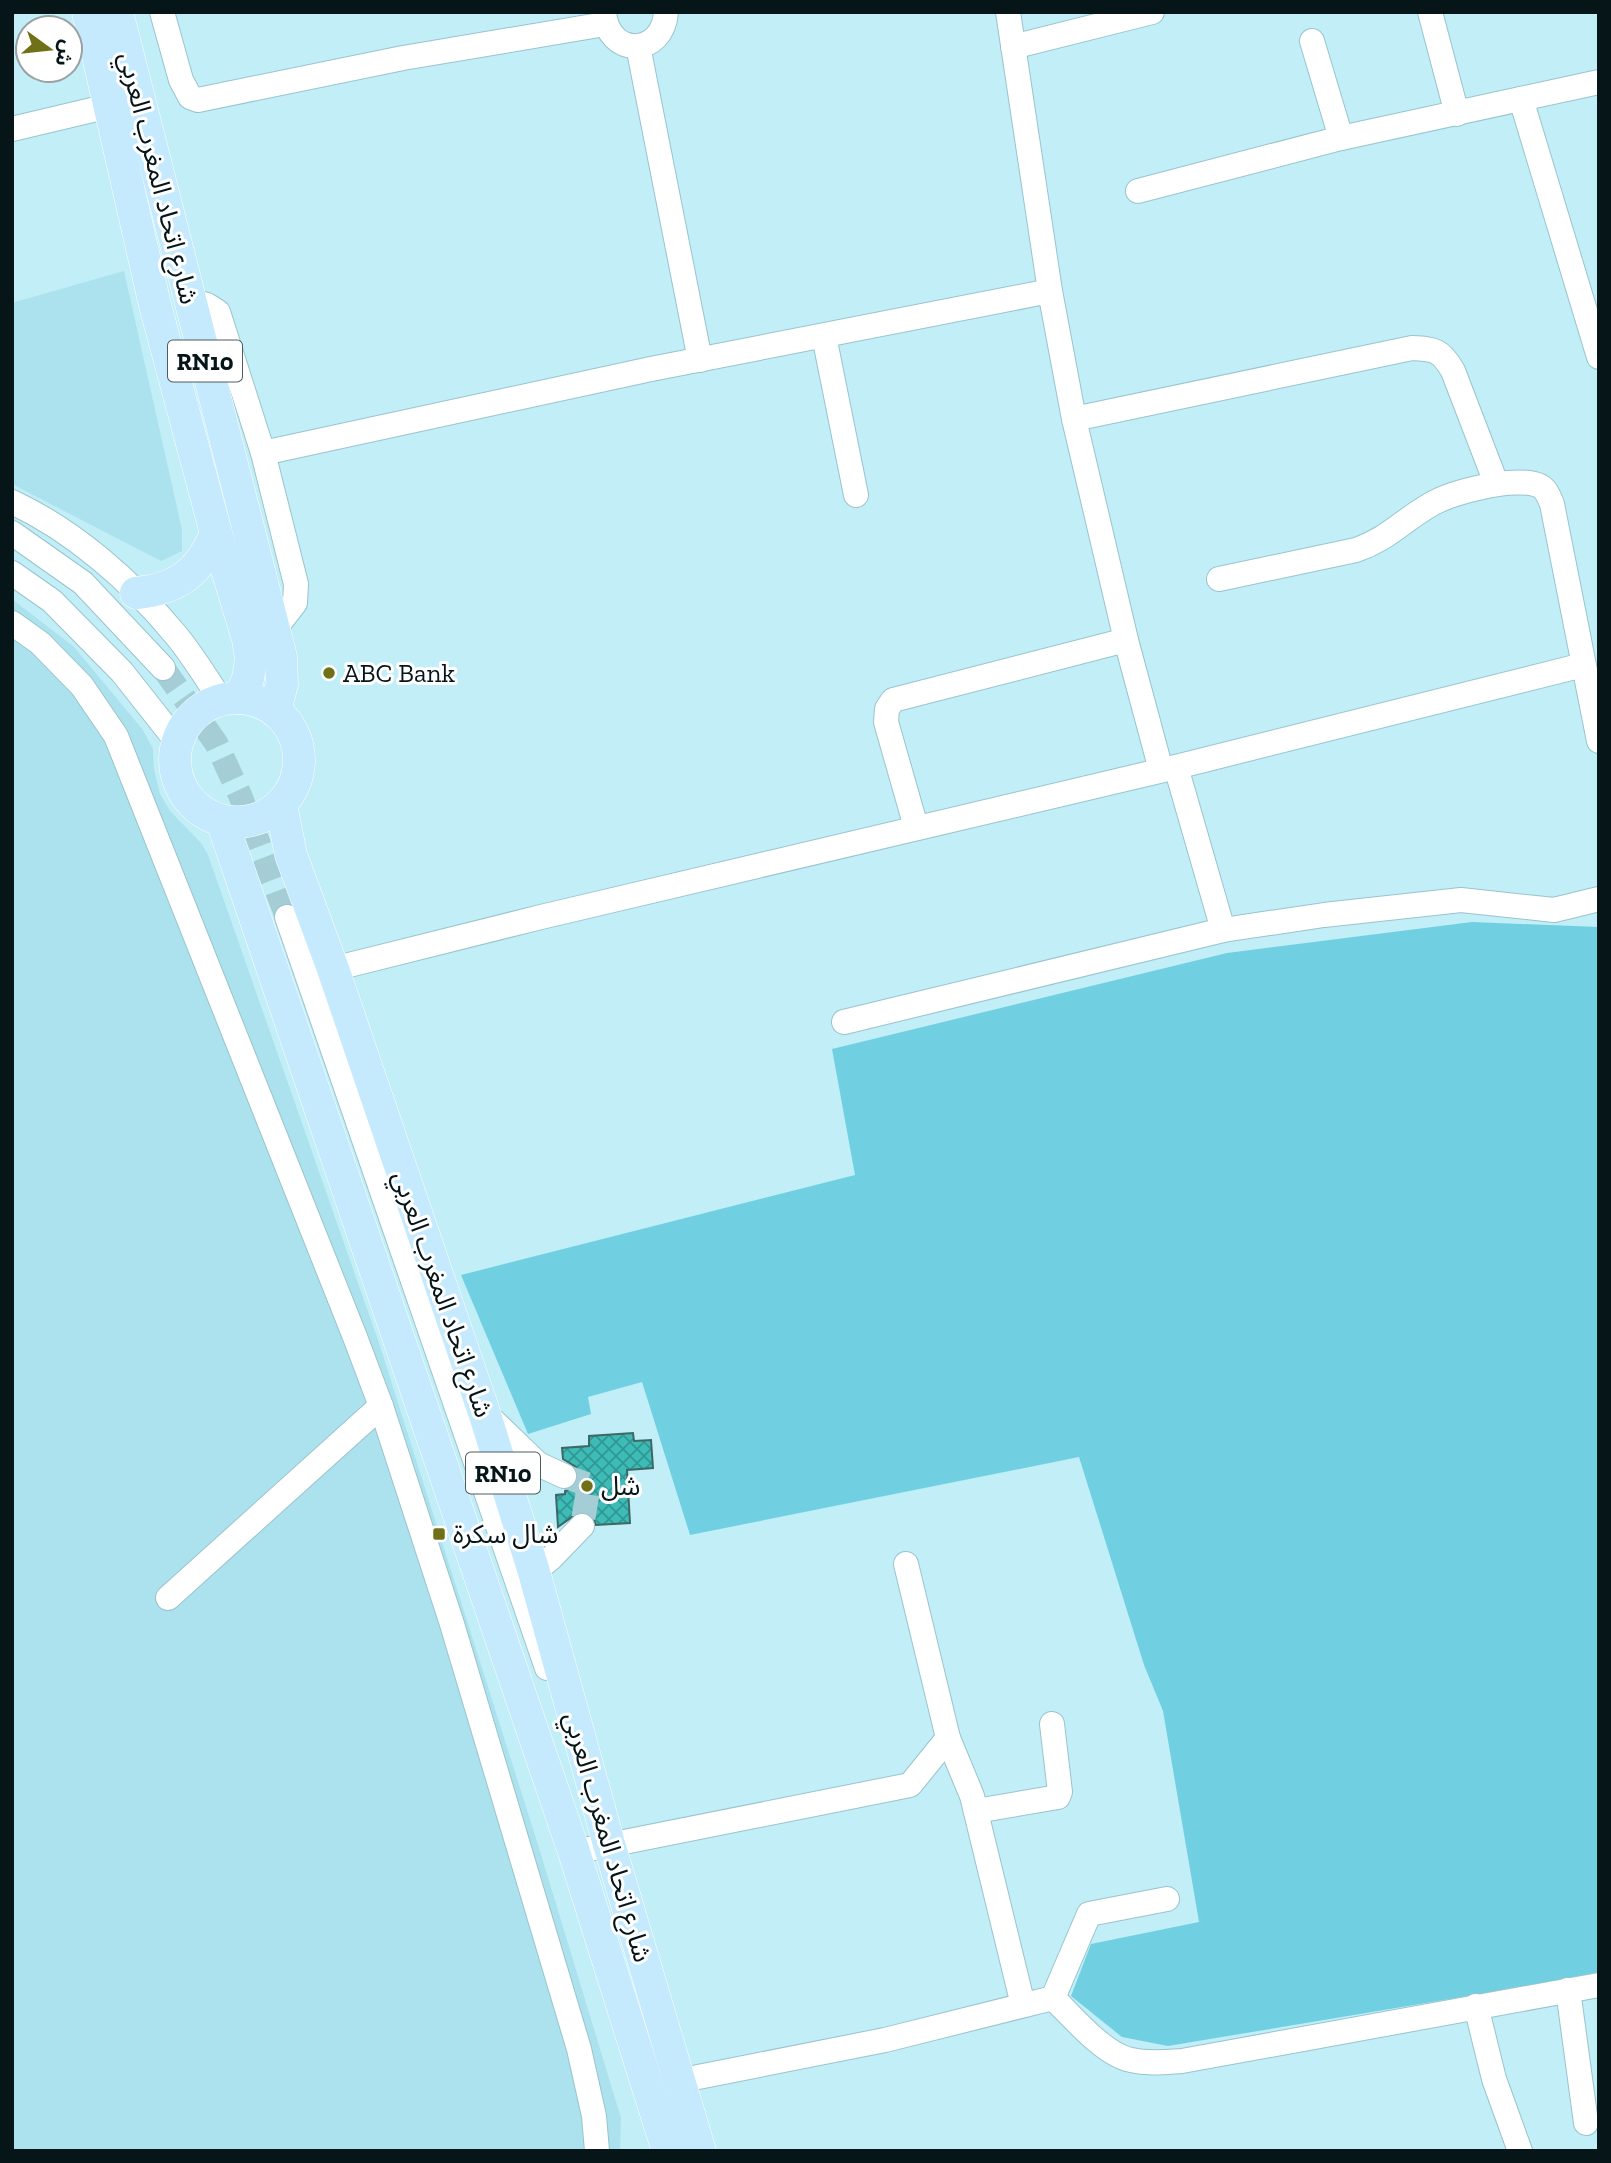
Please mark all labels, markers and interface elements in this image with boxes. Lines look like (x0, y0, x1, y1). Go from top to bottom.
north arrow (14, 14, 84, 84)
text: ش (50, 38, 79, 69)
street label: شارع اتحاد المغرب العربي (108, 49, 206, 308)
road number: RN10 (168, 340, 242, 382)
place label: ABC Bank (343, 657, 455, 689)
marker: ABC Bank (321, 665, 337, 681)
street label: شارع اتحاد المغرب العربي (382, 1167, 500, 1423)
road number: RN10 (466, 1452, 540, 1493)
place label: شل (601, 1470, 640, 1502)
marker: شل (579, 1478, 595, 1494)
place label: شال سكرة (453, 1518, 558, 1550)
marker: شال سكرة (431, 1526, 447, 1542)
street label: شارع اتحاد المغرب العربي (553, 1708, 659, 1967)

